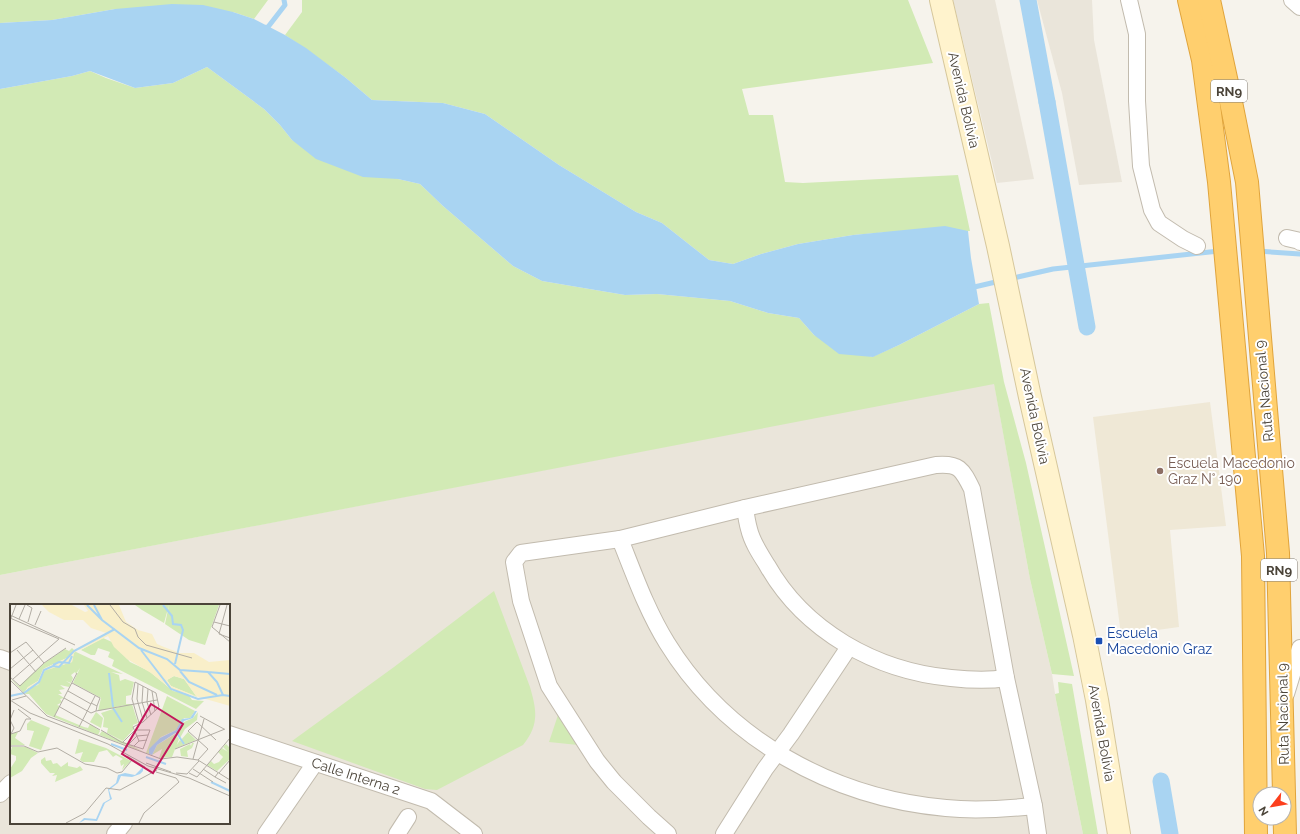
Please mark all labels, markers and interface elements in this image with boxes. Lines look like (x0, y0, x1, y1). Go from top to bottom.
street label: Avenida Bolivia (945, 50, 983, 150)
road number: RN9 (1211, 80, 1247, 102)
street label: Ruta Nacional 9 (1252, 340, 1276, 442)
street label: Avenida Bolivia (1017, 366, 1053, 466)
place label: Escuela Macedonio Graz N° 190 (1168, 455, 1295, 487)
marker: Escuela Macedonio Graz N° 190 (1155, 466, 1165, 476)
road number: RN9 (1261, 559, 1297, 581)
inset map (10, 604, 230, 824)
place label: Escuela Macedonio Graz (1107, 625, 1212, 657)
marker: Escuela Macedonio Graz (1094, 636, 1104, 646)
street label: Ruta Nacional 9 (1274, 663, 1292, 765)
street label: Avenida Bolivia (1086, 683, 1118, 783)
street label: Calle Interna 2 (310, 754, 402, 798)
north arrow (1252, 786, 1292, 826)
text: N (1256, 804, 1272, 818)

